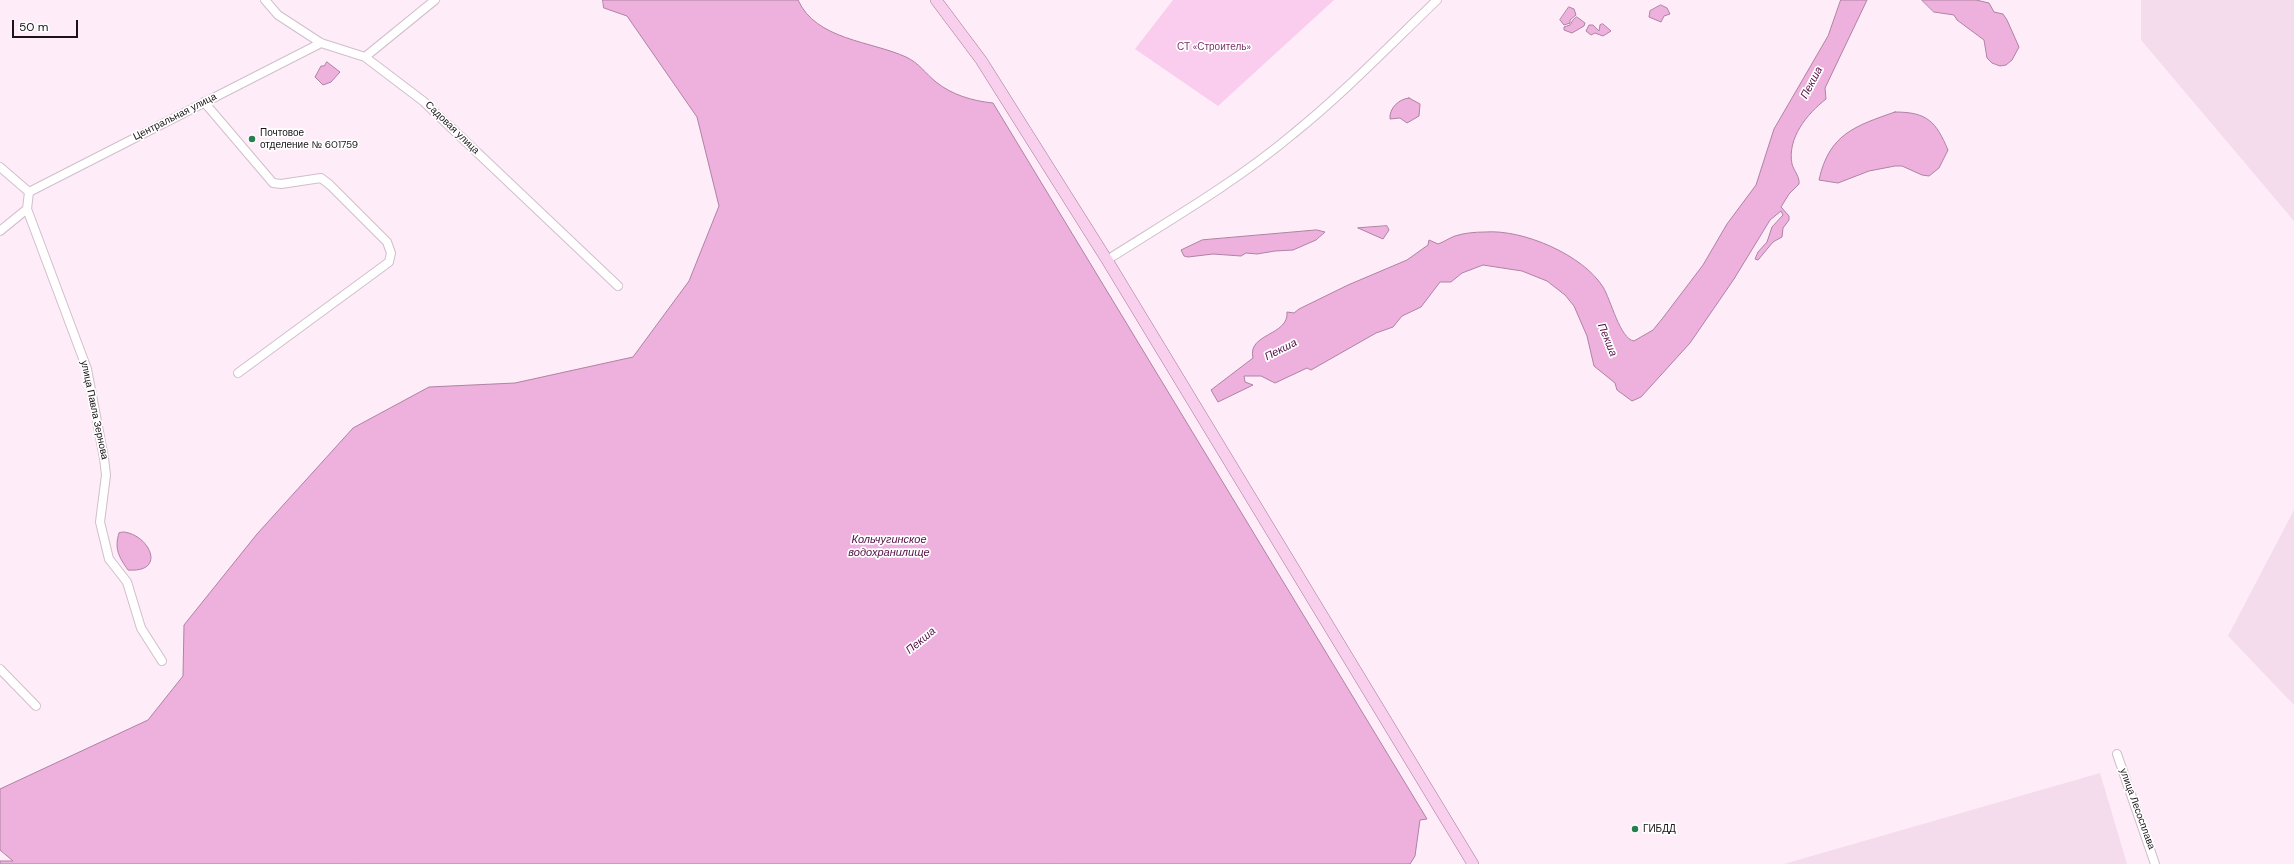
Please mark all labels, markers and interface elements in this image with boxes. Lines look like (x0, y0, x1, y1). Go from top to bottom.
scale bar (14, 12, 80, 38)
text: 50 m (19, 19, 48, 35)
park label: СТ «Строитель» (1177, 41, 1251, 53)
water label: Пекша (1798, 65, 1826, 101)
street label: Центральная улица (131, 91, 219, 143)
street label: Садовая улица (422, 99, 482, 157)
place label: Почтовое отделение № 601759 (260, 127, 358, 150)
marker: Почтовое отделение № 601759 (247, 134, 257, 144)
water label: Пекша (1594, 322, 1620, 358)
water label: Пекша (1263, 336, 1299, 364)
street label: улица Павла Зернова (78, 359, 110, 461)
water label: Кольчугинское водохранилище (848, 533, 930, 559)
water label: Пекша (904, 625, 938, 657)
street label: улица Лесосплава (2117, 767, 2157, 851)
place label: ГИБДД (1643, 823, 1676, 835)
marker: ГИБДД (1630, 824, 1640, 834)

